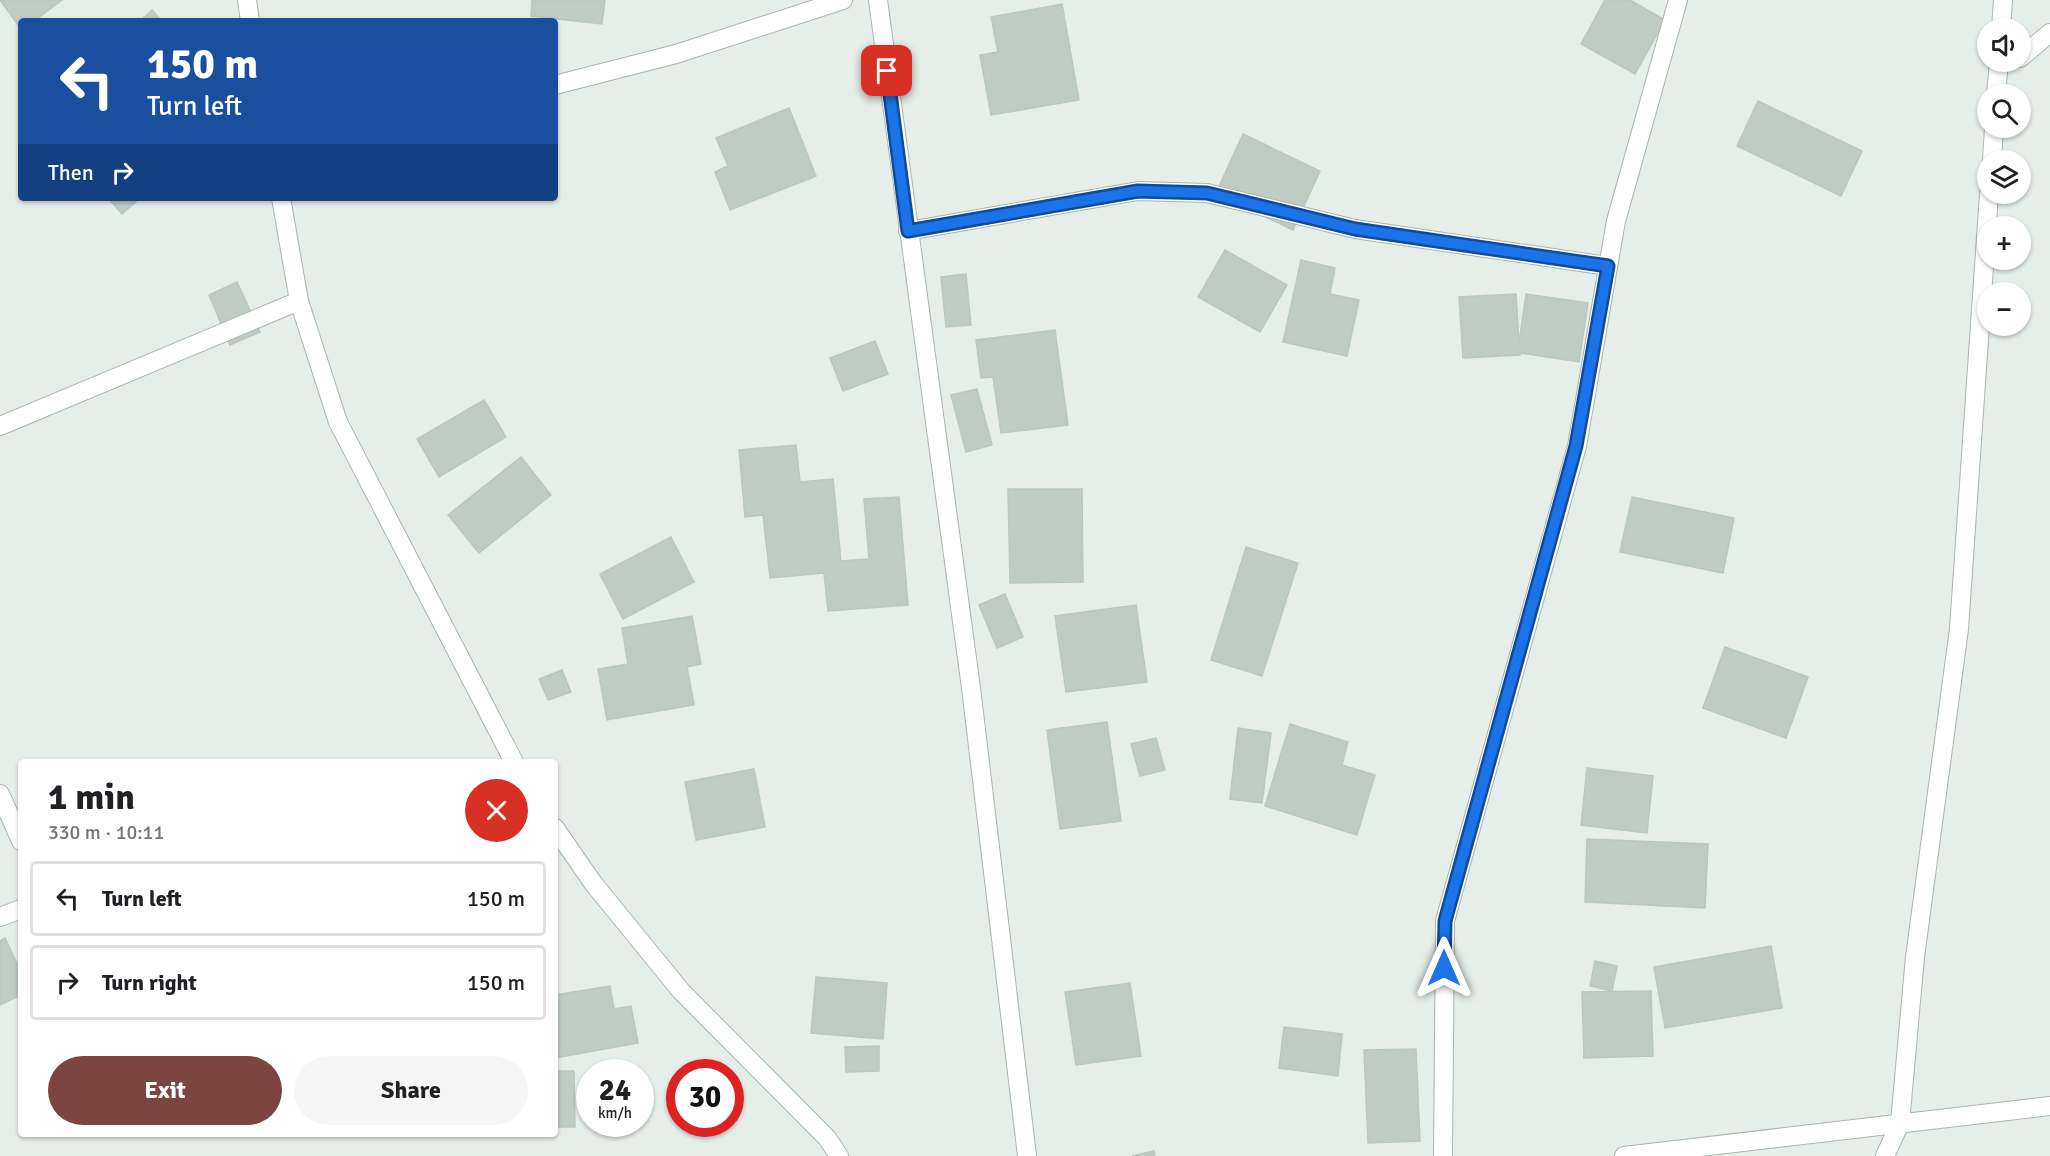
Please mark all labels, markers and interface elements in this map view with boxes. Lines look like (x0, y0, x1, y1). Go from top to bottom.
map controls (1977, 18, 2031, 336)
button: sound (1977, 18, 2031, 72)
text: 150 m (147, 39, 258, 90)
icon: left (48, 42, 126, 120)
pin (861, 45, 912, 96)
icon: arrive (870, 54, 903, 87)
button: search (1977, 84, 2031, 138)
text: Turn left (147, 90, 242, 123)
button: layers (1977, 150, 2031, 204)
icon: right (106, 156, 139, 189)
text: Then (48, 159, 94, 186)
button: + (1977, 216, 2031, 270)
button: − (1977, 282, 2031, 336)
text: 1 min (48, 775, 135, 820)
button: close (465, 779, 528, 842)
text: 330 m · 10:11 (48, 820, 164, 845)
icon: left (51, 882, 84, 915)
text: Turn left (102, 885, 182, 912)
text: 150 m (467, 885, 525, 912)
position arrow (1412, 936, 1476, 1000)
icon: right (51, 966, 84, 999)
text: Turn right (102, 969, 197, 996)
text: 150 m (467, 969, 525, 996)
button: Exit (48, 1056, 282, 1125)
button: Share (294, 1056, 528, 1125)
speed limit sign: 30 (666, 1059, 744, 1137)
text: 24 (599, 1072, 631, 1109)
text: km/h (598, 1104, 632, 1122)

